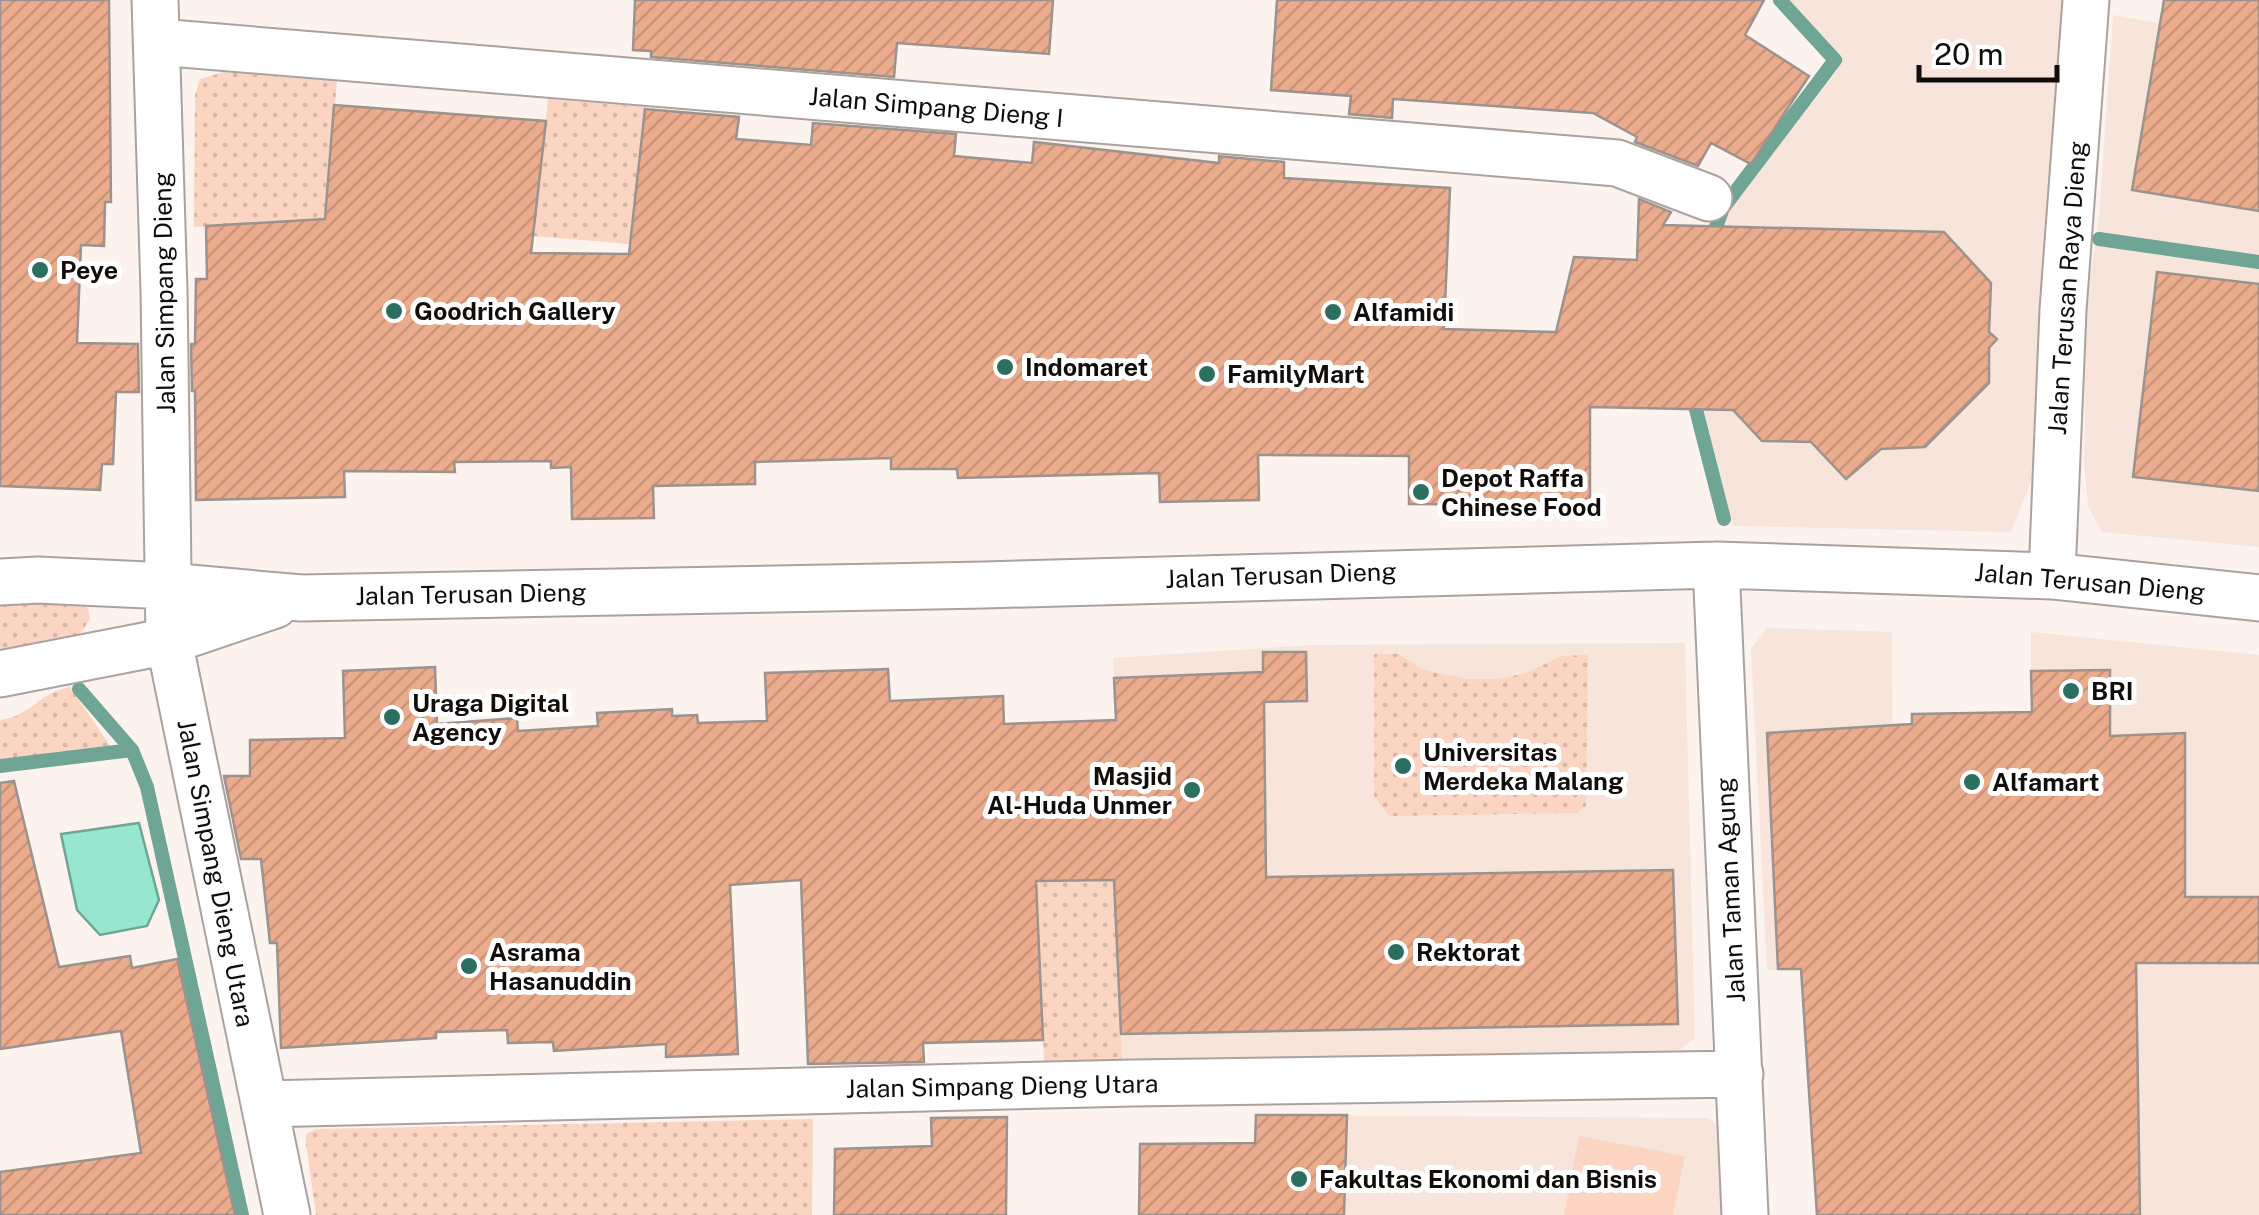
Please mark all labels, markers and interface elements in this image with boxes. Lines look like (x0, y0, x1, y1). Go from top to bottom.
scale bar (1919, 20, 2056, 82)
text: 20 m (1934, 36, 2003, 72)
street label: Jalan Simpang Dieng I (807, 81, 1065, 133)
street label: Jalan Terusan Raya Dieng (2042, 140, 2092, 436)
street label: Jalan Simpang Dieng (147, 172, 181, 414)
place label: Peye (60, 255, 118, 285)
marker: Peye (29, 259, 51, 281)
place label: Goodrich Gallery (414, 296, 616, 326)
place label: Alfamidi (1353, 297, 1454, 327)
marker: Goodrich Gallery (383, 300, 405, 322)
marker: Alfamidi (1322, 301, 1344, 323)
place label: Indomaret (1025, 352, 1148, 382)
marker: Indomaret (994, 356, 1016, 378)
place label: FamilyMart (1227, 359, 1365, 389)
marker: FamilyMart (1196, 363, 1218, 385)
place label: Depot Raffa Chinese Food (1441, 463, 1602, 522)
marker: Depot Raffa Chinese Food (1410, 481, 1432, 503)
street label: Jalan Terusan Dieng (1165, 556, 1397, 594)
street label: Jalan Terusan Dieng (1973, 557, 2207, 607)
street label: Jalan Terusan Dieng (355, 577, 587, 611)
place label: BRI (2091, 676, 2134, 706)
marker: BRI (2060, 680, 2082, 702)
place label: Uraga Digital Agency (412, 688, 569, 747)
marker: Uraga Digital Agency (381, 706, 403, 728)
street label: Jalan Simpang Dieng Utara (171, 717, 261, 1029)
place label: Universitas Merdeka Malang (1423, 737, 1624, 796)
marker: Universitas Merdeka Malang (1392, 755, 1414, 777)
place label: Masjid Al-Huda Unmer (987, 761, 1172, 820)
place label: Alfamart (1992, 767, 2099, 797)
marker: Alfamart (1961, 771, 1983, 793)
street label: Jalan Taman Agung (1709, 777, 1751, 1003)
marker: Masjid Al-Huda Unmer (1181, 779, 1203, 801)
place label: Asrama Hasanuddin (489, 937, 631, 996)
place label: Rektorat (1416, 937, 1520, 967)
marker: Rektorat (1385, 941, 1407, 963)
marker: Asrama Hasanuddin (458, 955, 480, 977)
street label: Jalan Simpang Dieng Utara (845, 1068, 1159, 1104)
place label: Fakultas Ekonomi dan Bisnis (1319, 1164, 1657, 1194)
marker: Fakultas Ekonomi dan Bisnis (1288, 1168, 1310, 1190)

